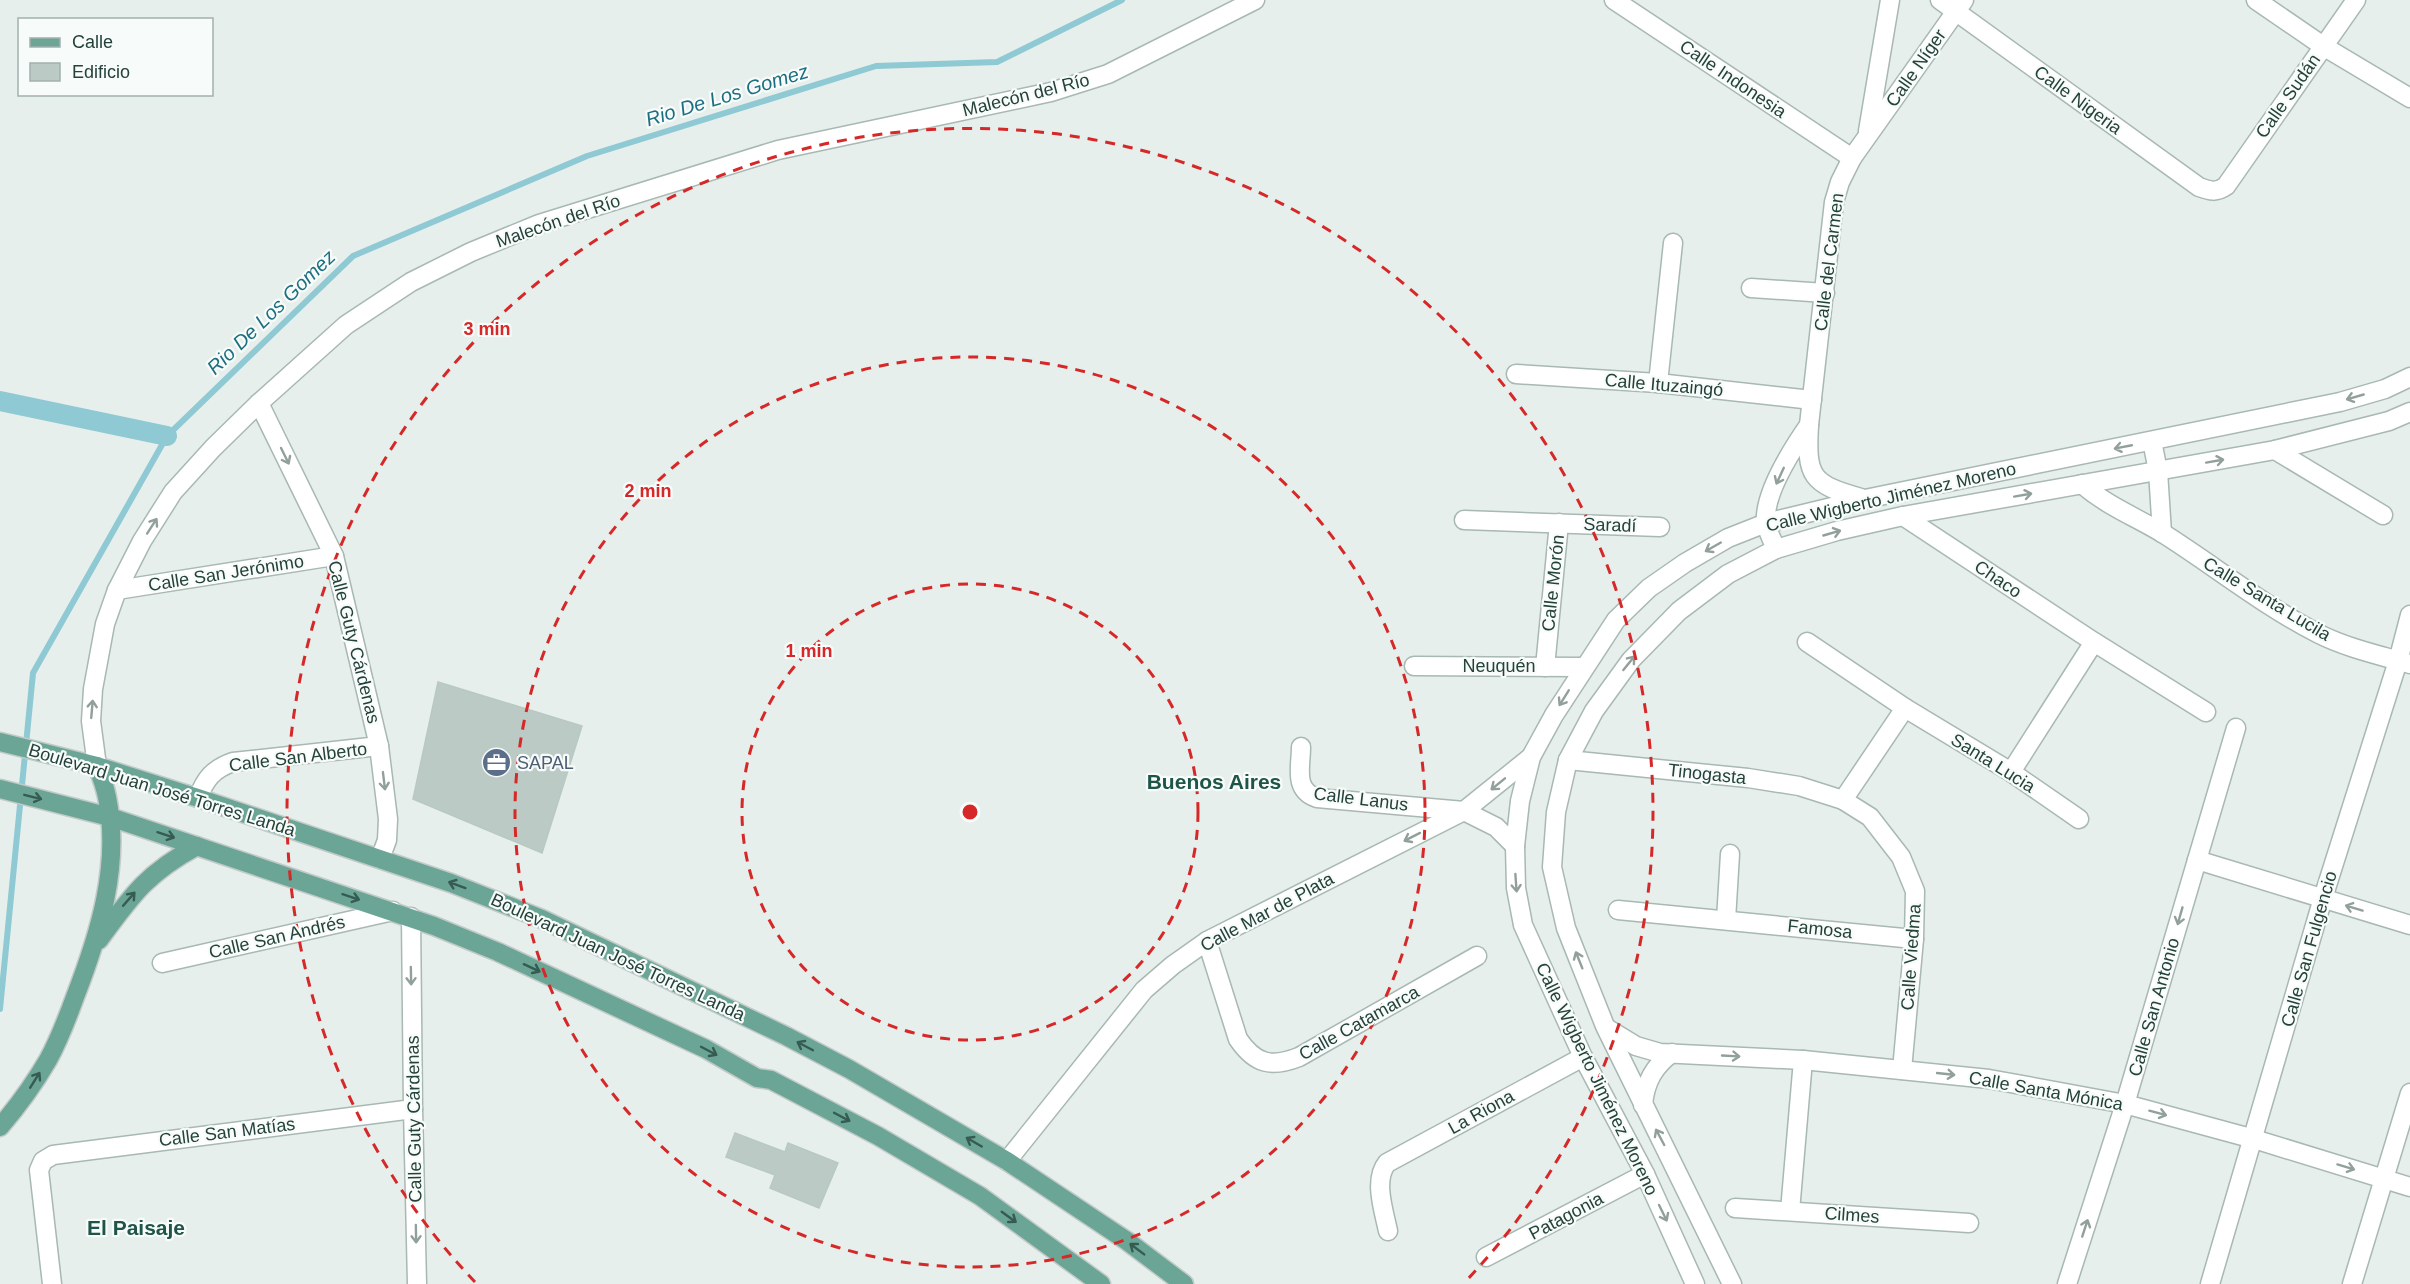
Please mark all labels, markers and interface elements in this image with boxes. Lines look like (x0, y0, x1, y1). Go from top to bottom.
legend (18, 18, 213, 96)
street label: Calle Níger (1882, 25, 1950, 111)
text: Calle (72, 32, 113, 52)
street label: Calle Indonesia (1676, 36, 1791, 123)
street label: Calle Sudán (2252, 50, 2324, 142)
water label: Rio De Los Gomez (643, 60, 811, 130)
text: Edificio (72, 62, 130, 82)
street label: Calle Nigeria (2030, 62, 2126, 139)
street label: Malecón del Río (960, 70, 1092, 120)
street label: Malecón del Río (493, 190, 623, 252)
street label: Calle del Carmen (1811, 192, 1847, 332)
water label: Rio De Los Gomez (203, 245, 339, 379)
text: 3 min (463, 319, 511, 339)
street label: Calle Ituzaingó (1604, 370, 1724, 400)
one-way arrow (2346, 392, 2365, 403)
one-way arrow (2114, 442, 2134, 453)
one-way arrow (280, 446, 291, 464)
one-way arrow (2205, 455, 2224, 466)
street label: Calle Wigberto Jiménez Moreno (1764, 458, 2018, 536)
one-way arrow (1773, 466, 1785, 484)
text: 2 min (624, 481, 672, 501)
one-way arrow (2013, 489, 2032, 500)
street label: Saradí (1583, 514, 1637, 536)
one-way arrow (146, 518, 158, 534)
one-way arrow (1822, 527, 1841, 538)
street label: Calle Morón (1538, 534, 1568, 632)
one-way arrow (1705, 541, 1722, 553)
street label: Calle San Jerónimo (147, 551, 305, 595)
street label: Calle Santa Lucila (2200, 553, 2335, 645)
street label: Chaco (1971, 556, 2025, 602)
street label: Calle Guty Cárdenas (324, 559, 384, 725)
text: 1 min (785, 641, 833, 661)
one-way arrow (1623, 655, 1636, 671)
street label: Neuquén (1462, 656, 1536, 676)
one-way arrow (1558, 689, 1570, 706)
one-way arrow (87, 699, 98, 719)
street label: Santa Lucia (1947, 729, 2039, 797)
street label: Calle San Alberto (228, 739, 368, 775)
street label: Boulevard Juan José Torres Landa (26, 740, 299, 840)
office icon: SAPAL (480, 747, 512, 779)
place label: SAPAL (517, 753, 574, 773)
street label: Tinogasta (1667, 760, 1748, 788)
district label: Buenos Aires (1147, 770, 1281, 793)
one-way arrow (378, 771, 389, 790)
one-way arrow (1491, 777, 1506, 791)
street label: Calle Lanus (1313, 783, 1409, 815)
one-way arrow (23, 792, 42, 804)
centre of rings (960, 802, 980, 822)
one-way arrow (156, 831, 175, 842)
one-way arrow (1404, 832, 1422, 843)
street label: Calle Mar de Plata (1197, 868, 1338, 956)
street label: Calle San Fulgencio (2277, 869, 2341, 1029)
one-way arrow (1511, 873, 1522, 893)
one-way arrow (448, 878, 466, 889)
street label: Boulevard Juan José Torres Landa (488, 889, 749, 1025)
one-way arrow (122, 891, 135, 907)
one-way arrow (341, 892, 360, 903)
street label: Calle Viedma (1897, 902, 1925, 1011)
one-way arrow (2345, 902, 2364, 913)
one-way arrow (2174, 906, 2185, 925)
street label: Calle San Andrés (207, 912, 347, 962)
street label: Famosa (1787, 916, 1854, 942)
street label: Calle San Antonio (2125, 935, 2183, 1079)
one-way arrow (1573, 951, 1584, 970)
street label: Calle Wigberto Jiménez Moreno (1532, 960, 1662, 1198)
one-way arrow (523, 963, 541, 974)
one-way arrow (405, 965, 417, 985)
street label: Calle Catamarca (1296, 981, 1423, 1064)
street label: Calle Guty Cárdenas (403, 1035, 425, 1203)
one-way arrow (796, 1039, 814, 1051)
one-way arrow (699, 1046, 717, 1057)
one-way arrow (1720, 1051, 1740, 1062)
street label: Calle Santa Mónica (1967, 1068, 2126, 1115)
one-way arrow (1935, 1069, 1955, 1080)
one-way arrow (30, 1072, 42, 1089)
street label: La Riona (1445, 1085, 1518, 1138)
one-way arrow (2148, 1108, 2167, 1119)
one-way arrow (832, 1112, 850, 1123)
street label: Calle San Matías (158, 1114, 296, 1150)
one-way arrow (1654, 1129, 1665, 1147)
one-way arrow (966, 1136, 984, 1147)
one-way arrow (2336, 1162, 2355, 1173)
street label: Patagonia (1526, 1188, 1607, 1244)
street label: Cilmes (1824, 1203, 1880, 1227)
one-way arrow (1658, 1204, 1669, 1222)
one-way arrow (1000, 1211, 1016, 1223)
district label: El Paisaje (87, 1216, 185, 1239)
one-way arrow (2080, 1219, 2091, 1238)
one-way arrow (410, 1223, 422, 1243)
one-way arrow (1130, 1243, 1146, 1255)

